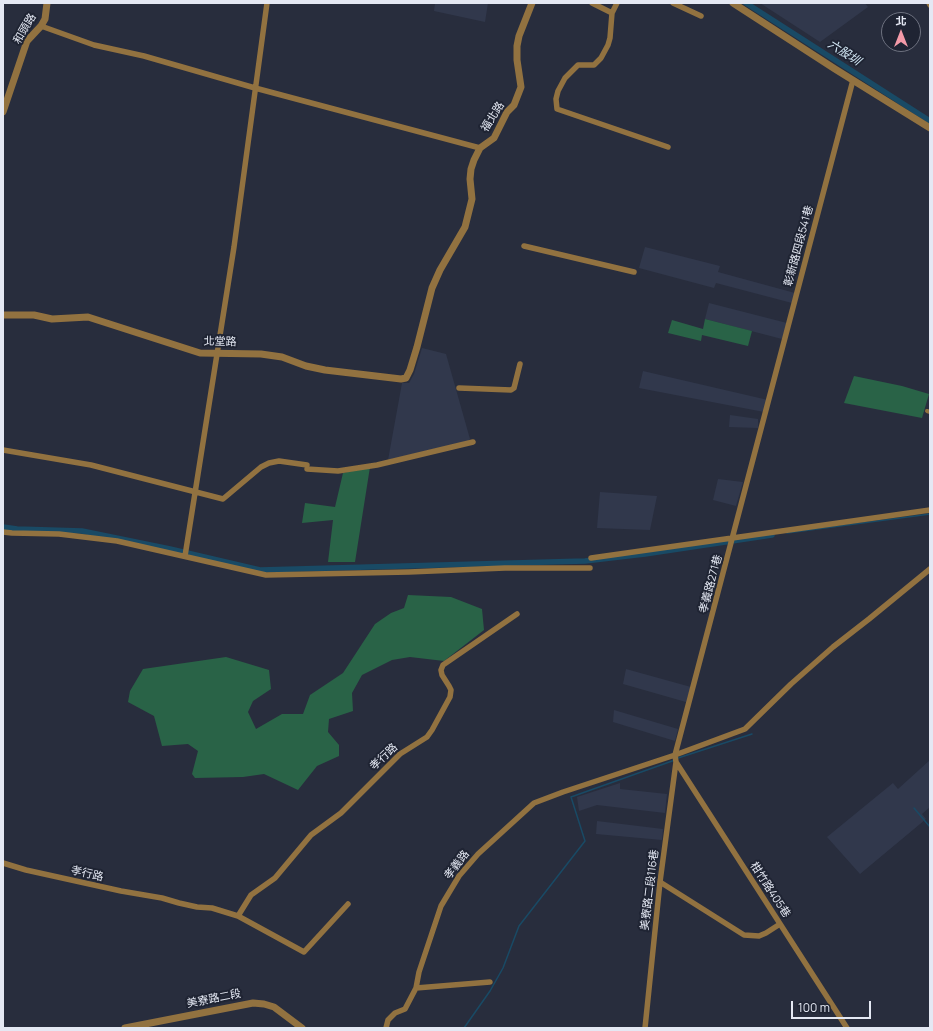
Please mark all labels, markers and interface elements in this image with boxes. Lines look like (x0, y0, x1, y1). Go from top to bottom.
street label: 和頭路 (11, 11, 39, 47)
north arrow (881, 12, 921, 52)
text: 北 (896, 13, 907, 28)
water label: 六股圳 (825, 37, 863, 69)
street label: 福北路 (479, 100, 507, 134)
street label: 彰新路四段541巷 (782, 204, 816, 288)
street label: 北堂路 (203, 335, 237, 349)
street label: 孝義路271巷 (697, 553, 725, 615)
street label: 孝行路 (367, 741, 401, 773)
street label: 孝義路 (442, 848, 472, 882)
street label: 美寮路二段116巷 (638, 849, 662, 931)
street label: 柑竹路405巷 (747, 860, 793, 920)
street label: 孝行路 (69, 864, 105, 884)
street label: 美寮路二段 (186, 987, 242, 1011)
scale bar (793, 993, 873, 1019)
text: 100 m (798, 999, 830, 1016)

